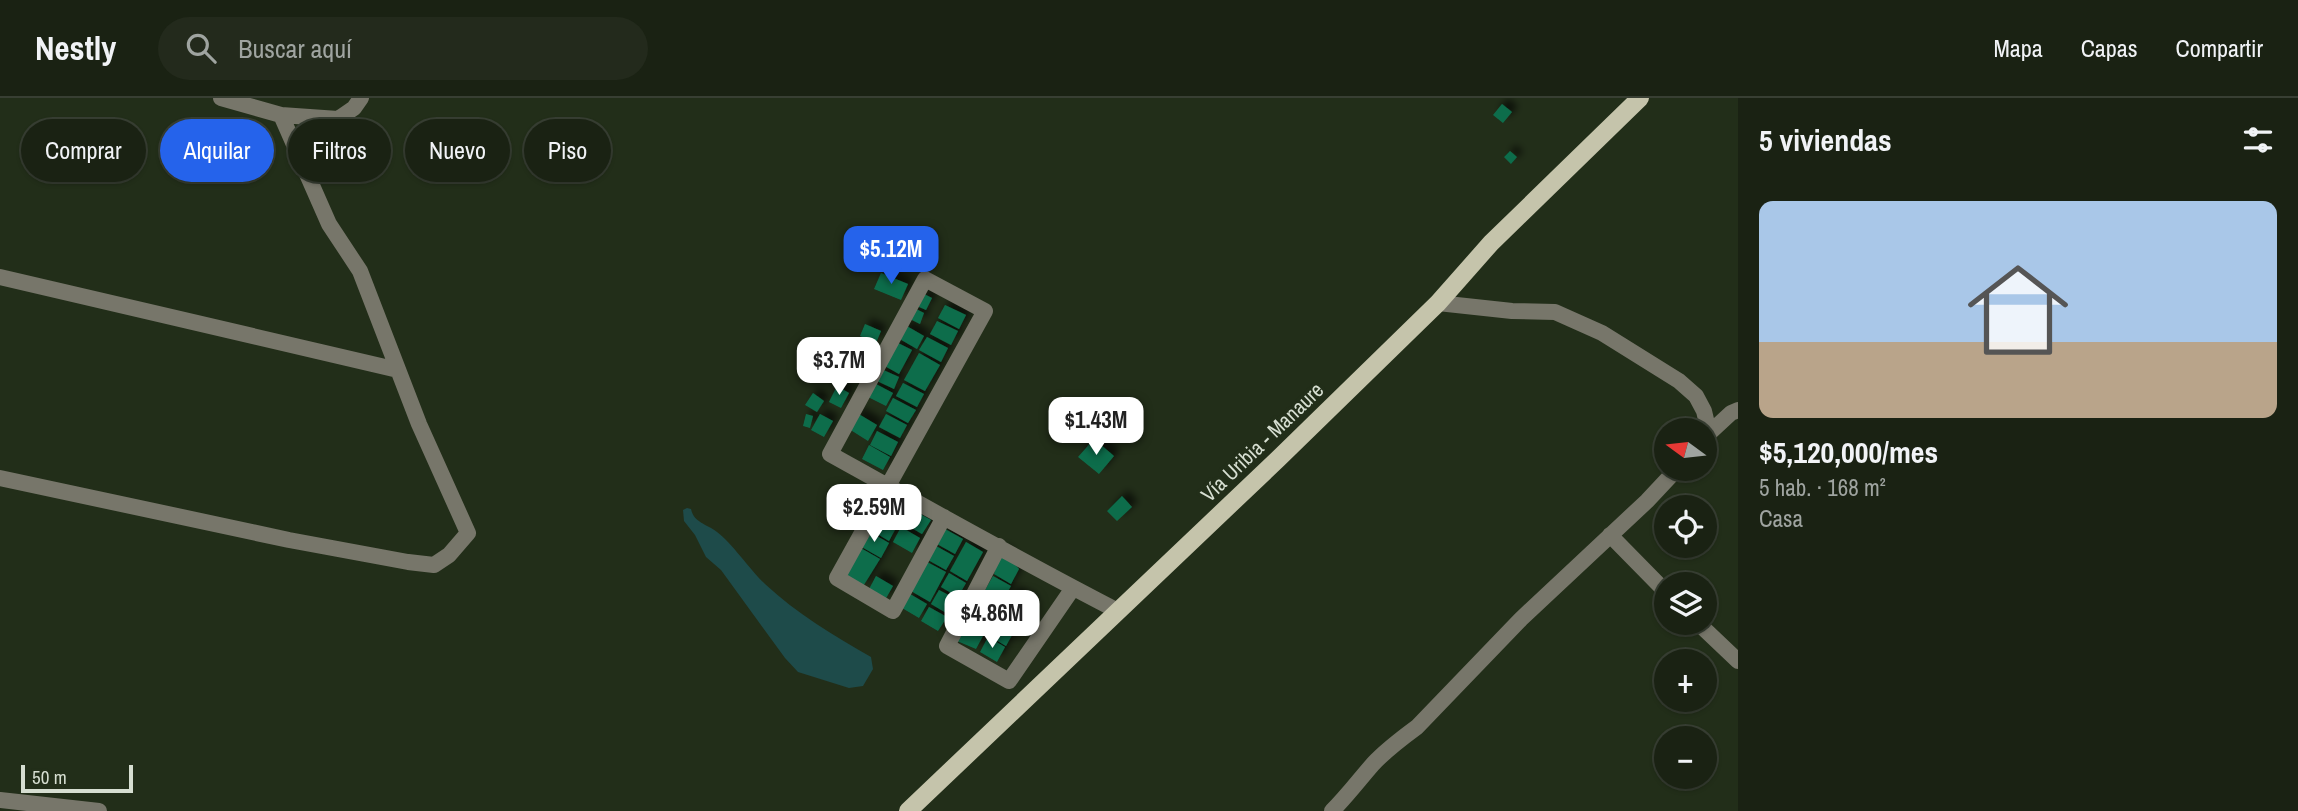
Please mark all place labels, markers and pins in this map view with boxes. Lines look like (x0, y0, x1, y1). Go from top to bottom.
pin: $5.12M (834, 226, 948, 286)
pin: $3.7M (790, 338, 888, 397)
pin: $1.43M (1039, 398, 1153, 457)
pin: $2.59M (817, 484, 931, 544)
pin: $4.86M (935, 590, 1049, 650)

